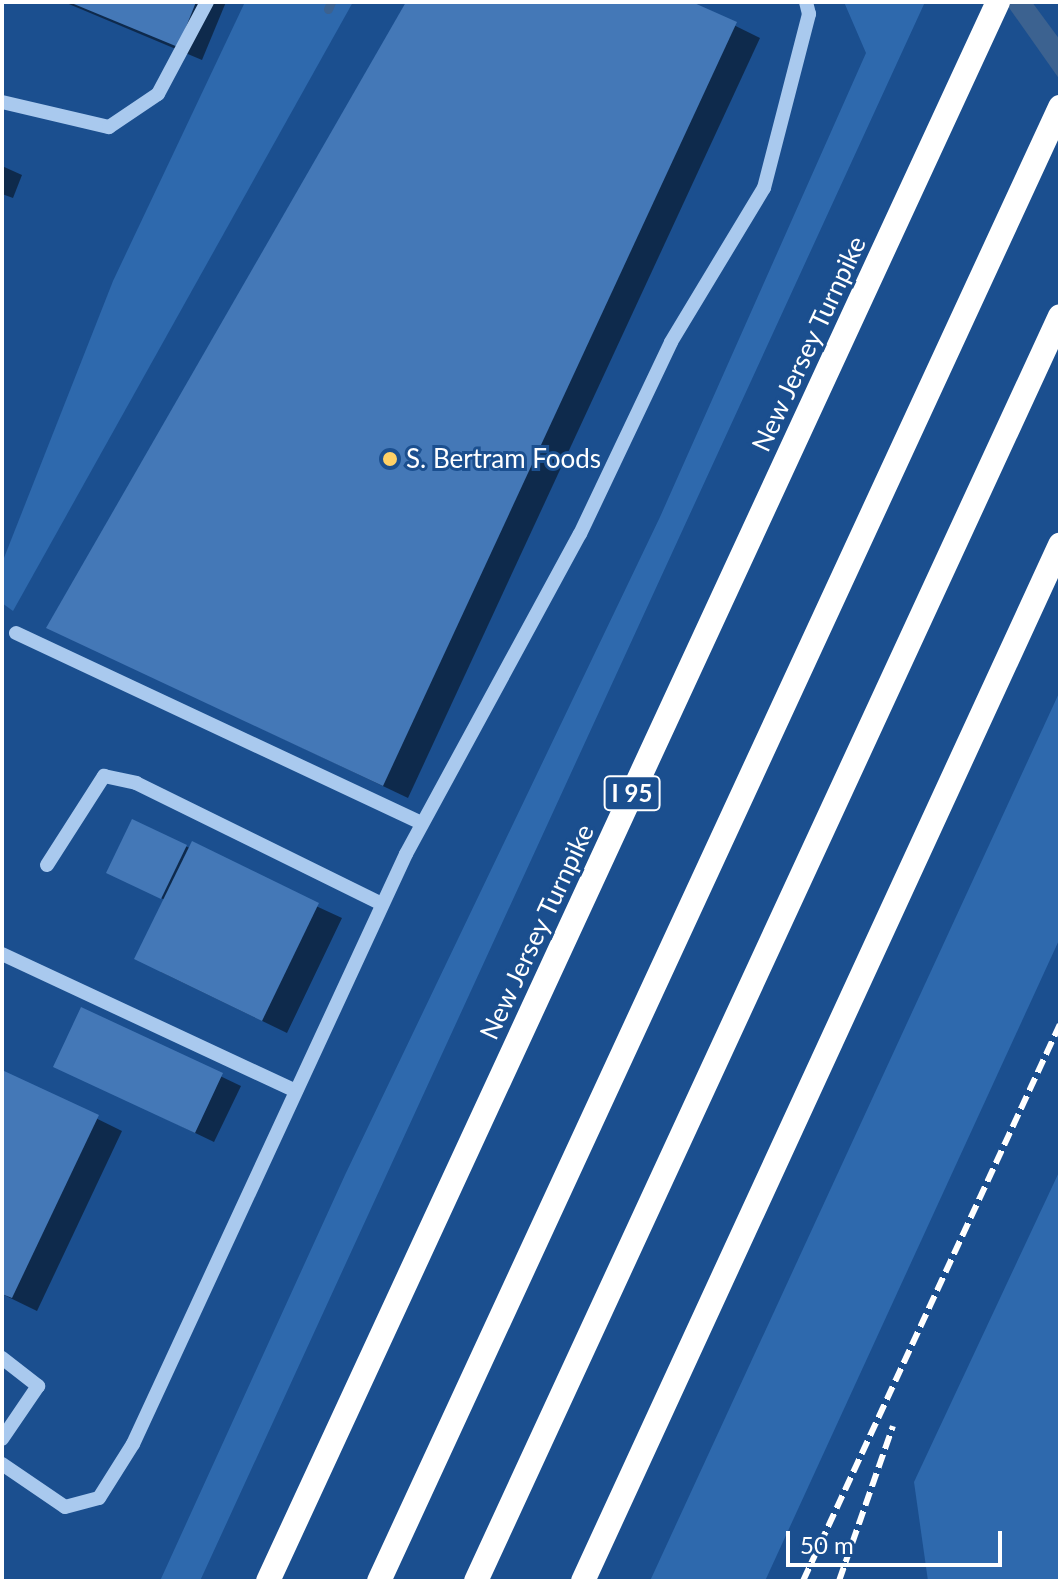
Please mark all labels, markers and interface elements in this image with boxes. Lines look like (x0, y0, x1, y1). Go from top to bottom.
street label: New Jersey Turnpike (745, 230, 873, 458)
place label: S. Bertram Foods (406, 443, 601, 475)
marker: S. Bertram Foods (381, 450, 399, 468)
road number: I 95 (602, 773, 662, 813)
street label: New Jersey Turnpike (473, 818, 601, 1046)
scale bar (790, 1515, 1006, 1565)
text: 50 m (800, 1530, 854, 1559)

